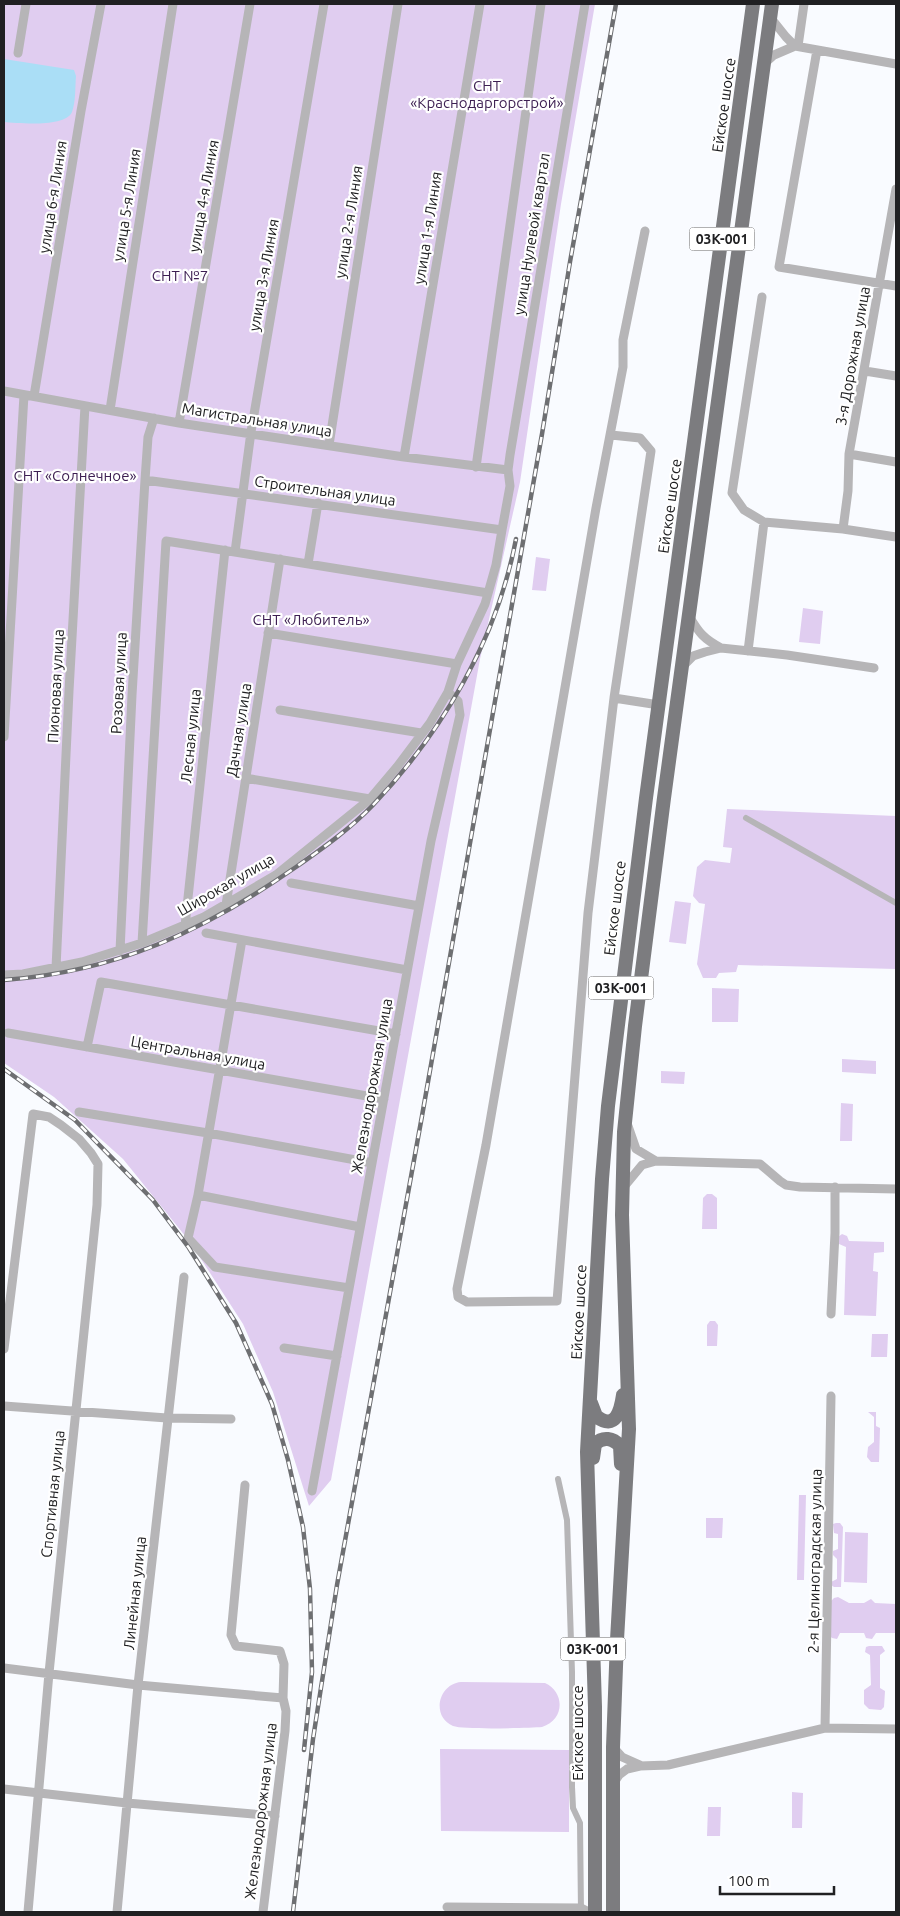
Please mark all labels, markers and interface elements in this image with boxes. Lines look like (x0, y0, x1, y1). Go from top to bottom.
street label: Ейское шоссе (708, 57, 739, 153)
park label: СНТ «Краснодаргорстрой» (410, 77, 564, 111)
street label: улица 4-я Линия (185, 138, 222, 253)
street label: улица 6-я Линия (35, 139, 70, 254)
street label: улица 5-я Линия (109, 147, 144, 262)
street label: улица Нулевой квартал (510, 152, 553, 316)
street label: улица 2-я Линия (331, 164, 366, 279)
street label: улица 1-я Линия (410, 170, 445, 285)
street label: улица 3-я Линия (245, 217, 282, 332)
road number: 03К-001 (690, 228, 754, 250)
park label: СНТ №7 (152, 267, 208, 284)
street label: 3-я Дорожная улица (832, 285, 873, 427)
street label: Магистральная улица (181, 399, 333, 440)
street label: Ейское шоссе (654, 458, 685, 554)
park label: СНТ «Солнечное» (14, 467, 136, 484)
street label: Строительная улица (253, 472, 397, 509)
park label: СНТ «Любитель» (253, 611, 369, 628)
street label: Пионовая улица (44, 629, 67, 743)
street label: Розовая улица (107, 632, 130, 734)
street label: Дачная улица (223, 682, 254, 778)
street label: Лесная улица (177, 688, 204, 784)
street label: Широкая улица (174, 850, 277, 919)
street label: Ейское шоссе (600, 860, 629, 956)
road number: 03К-001 (588, 976, 654, 1000)
street label: Железнодорожная улица (348, 997, 395, 1175)
street label: Центральная улица (129, 1032, 267, 1073)
street label: Ейское шоссе (568, 1264, 589, 1360)
street label: Спортивная улица (37, 1429, 68, 1559)
street label: 2-я Целиноградская улица (804, 1469, 825, 1653)
street label: Линейная улица (120, 1535, 149, 1651)
road number: 03К-001 (560, 1638, 626, 1660)
street label: Ейское шоссе (569, 1685, 586, 1781)
street label: Железнодорожная улица (241, 1722, 280, 1900)
scale bar (720, 1864, 834, 1896)
text: 100 m (728, 1872, 770, 1889)

